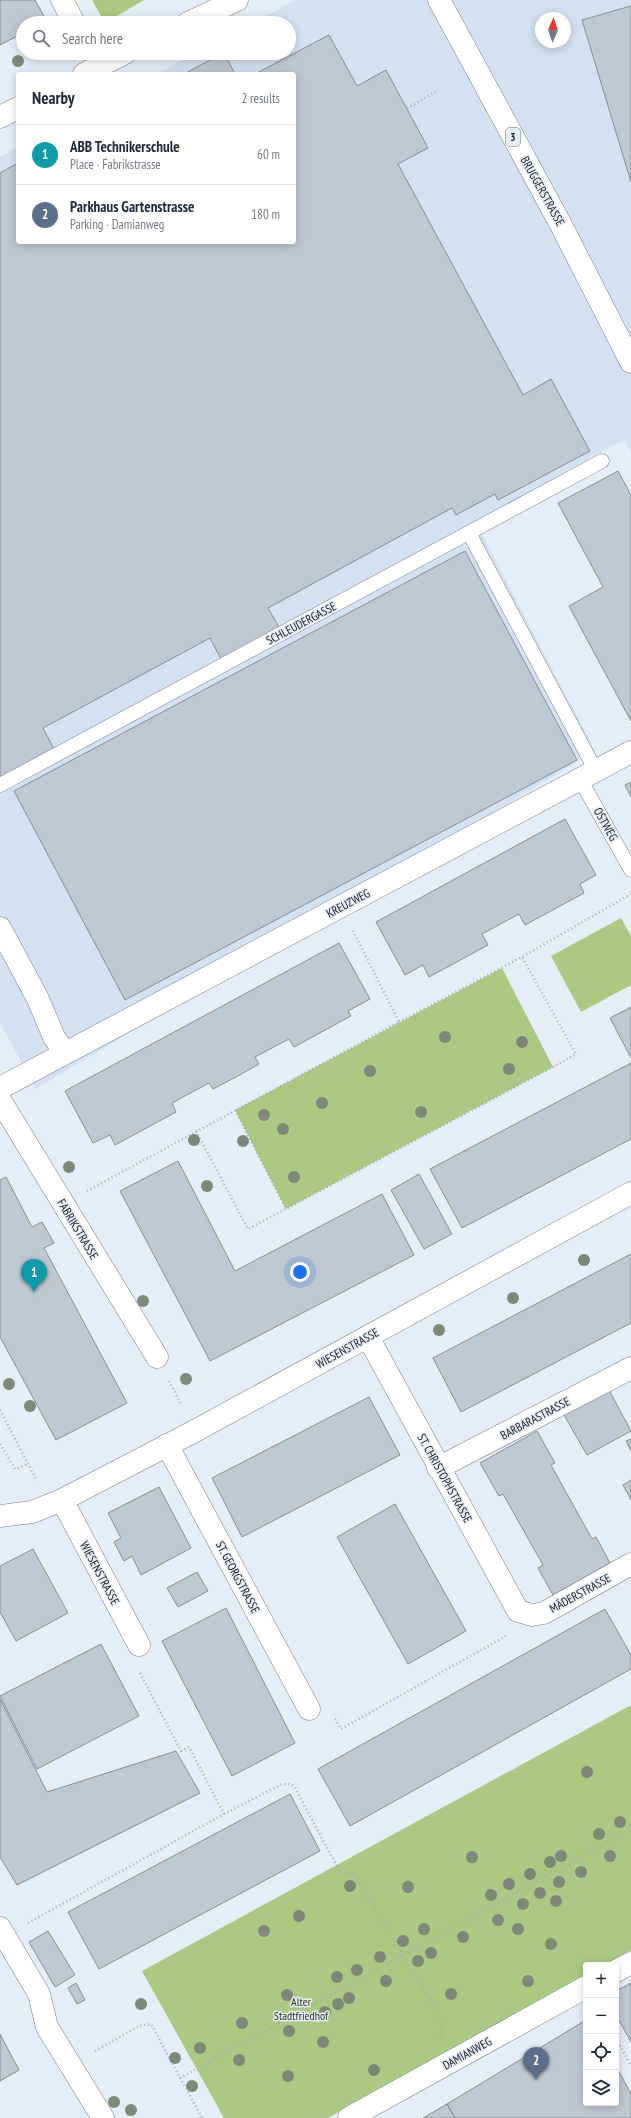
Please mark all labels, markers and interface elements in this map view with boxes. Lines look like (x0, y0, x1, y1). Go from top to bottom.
north arrow (535, 12, 571, 48)
search box (16, 16, 296, 60)
icon: search (30, 27, 52, 49)
text: Search here (62, 29, 123, 48)
text: Nearby (32, 87, 75, 109)
text: 2 results (241, 90, 280, 107)
road number: 3 (506, 128, 520, 146)
text: ABB Technikerschule (70, 137, 180, 156)
text: 1 (42, 146, 48, 163)
text: 60 m (257, 146, 280, 163)
street label: BRUGGERSTRASSE (518, 153, 568, 229)
text: Place · Fabrikstrasse (70, 156, 161, 173)
text: Parkhaus Gartenstrasse (70, 197, 195, 216)
text: 2 (42, 206, 48, 223)
text: 180 m (251, 206, 280, 223)
text: Parking · Damianweg (70, 216, 164, 233)
street label: SCHLEUDERGASSE (263, 598, 339, 648)
street label: OSTWEG (591, 805, 621, 844)
street label: KREUZWEG (324, 885, 373, 921)
street label: FABRIKSTRASSE (54, 1196, 102, 1262)
pin: 1 (21, 1259, 47, 1292)
your location (290, 1262, 310, 1282)
street label: WIESENSTRASSE (313, 1325, 381, 1371)
street label: BARBARASTRASSE (498, 1393, 572, 1443)
street label: ST. CHRISTOPHSTRASSE (414, 1431, 476, 1525)
street label: ST. GEORGSTRASSE (213, 1538, 263, 1616)
street label: WIESENSTRASSE (77, 1539, 123, 1607)
street label: MÄDERSTRASSE (547, 1570, 613, 1616)
map controls (583, 1962, 619, 2106)
button: + (583, 1962, 619, 1998)
park label: Alter Stadtfriedhof (274, 1994, 329, 2023)
button: − (583, 1998, 619, 2034)
street label: DAMIANWEG (440, 2033, 494, 2073)
button: locate (583, 2034, 619, 2070)
pin: 2 (523, 2047, 549, 2080)
button: layers (583, 2070, 619, 2106)

